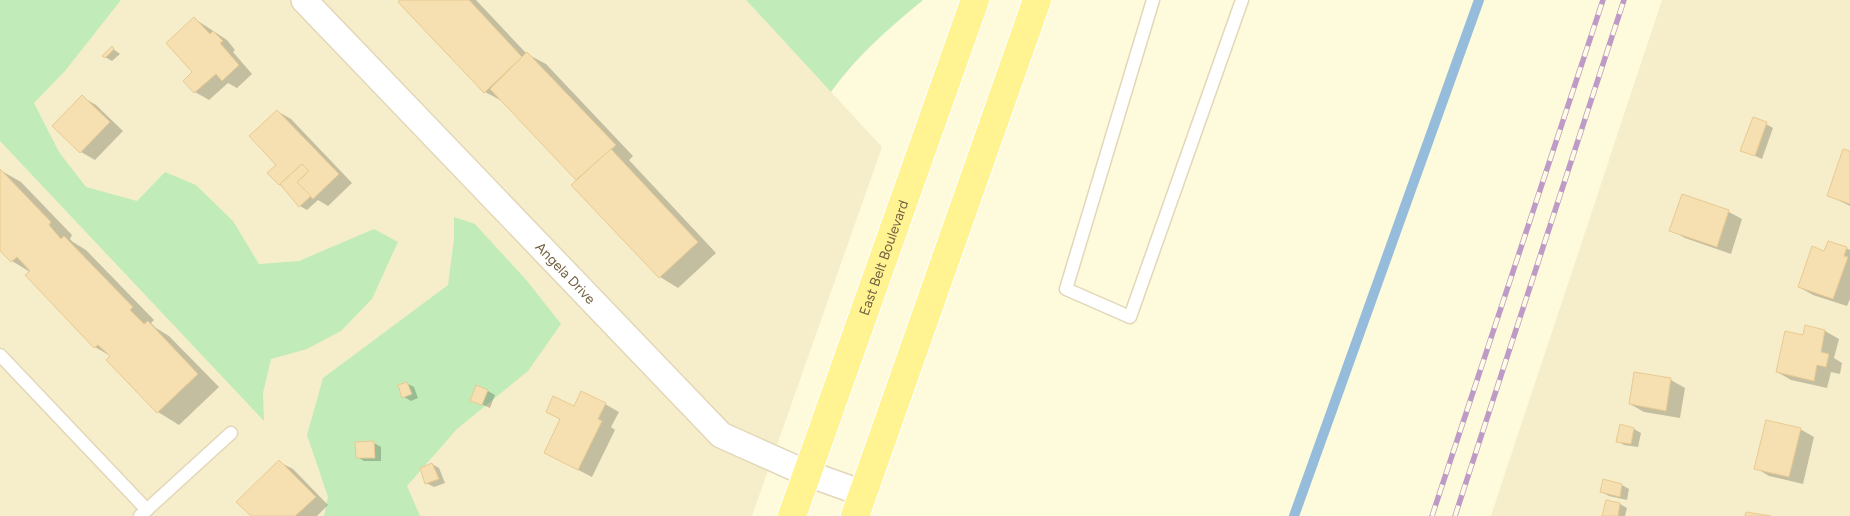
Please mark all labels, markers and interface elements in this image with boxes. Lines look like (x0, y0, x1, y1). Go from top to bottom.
street label: East Belt Boulevard (855, 198, 912, 318)
street label: Angela Drive (532, 238, 599, 308)

